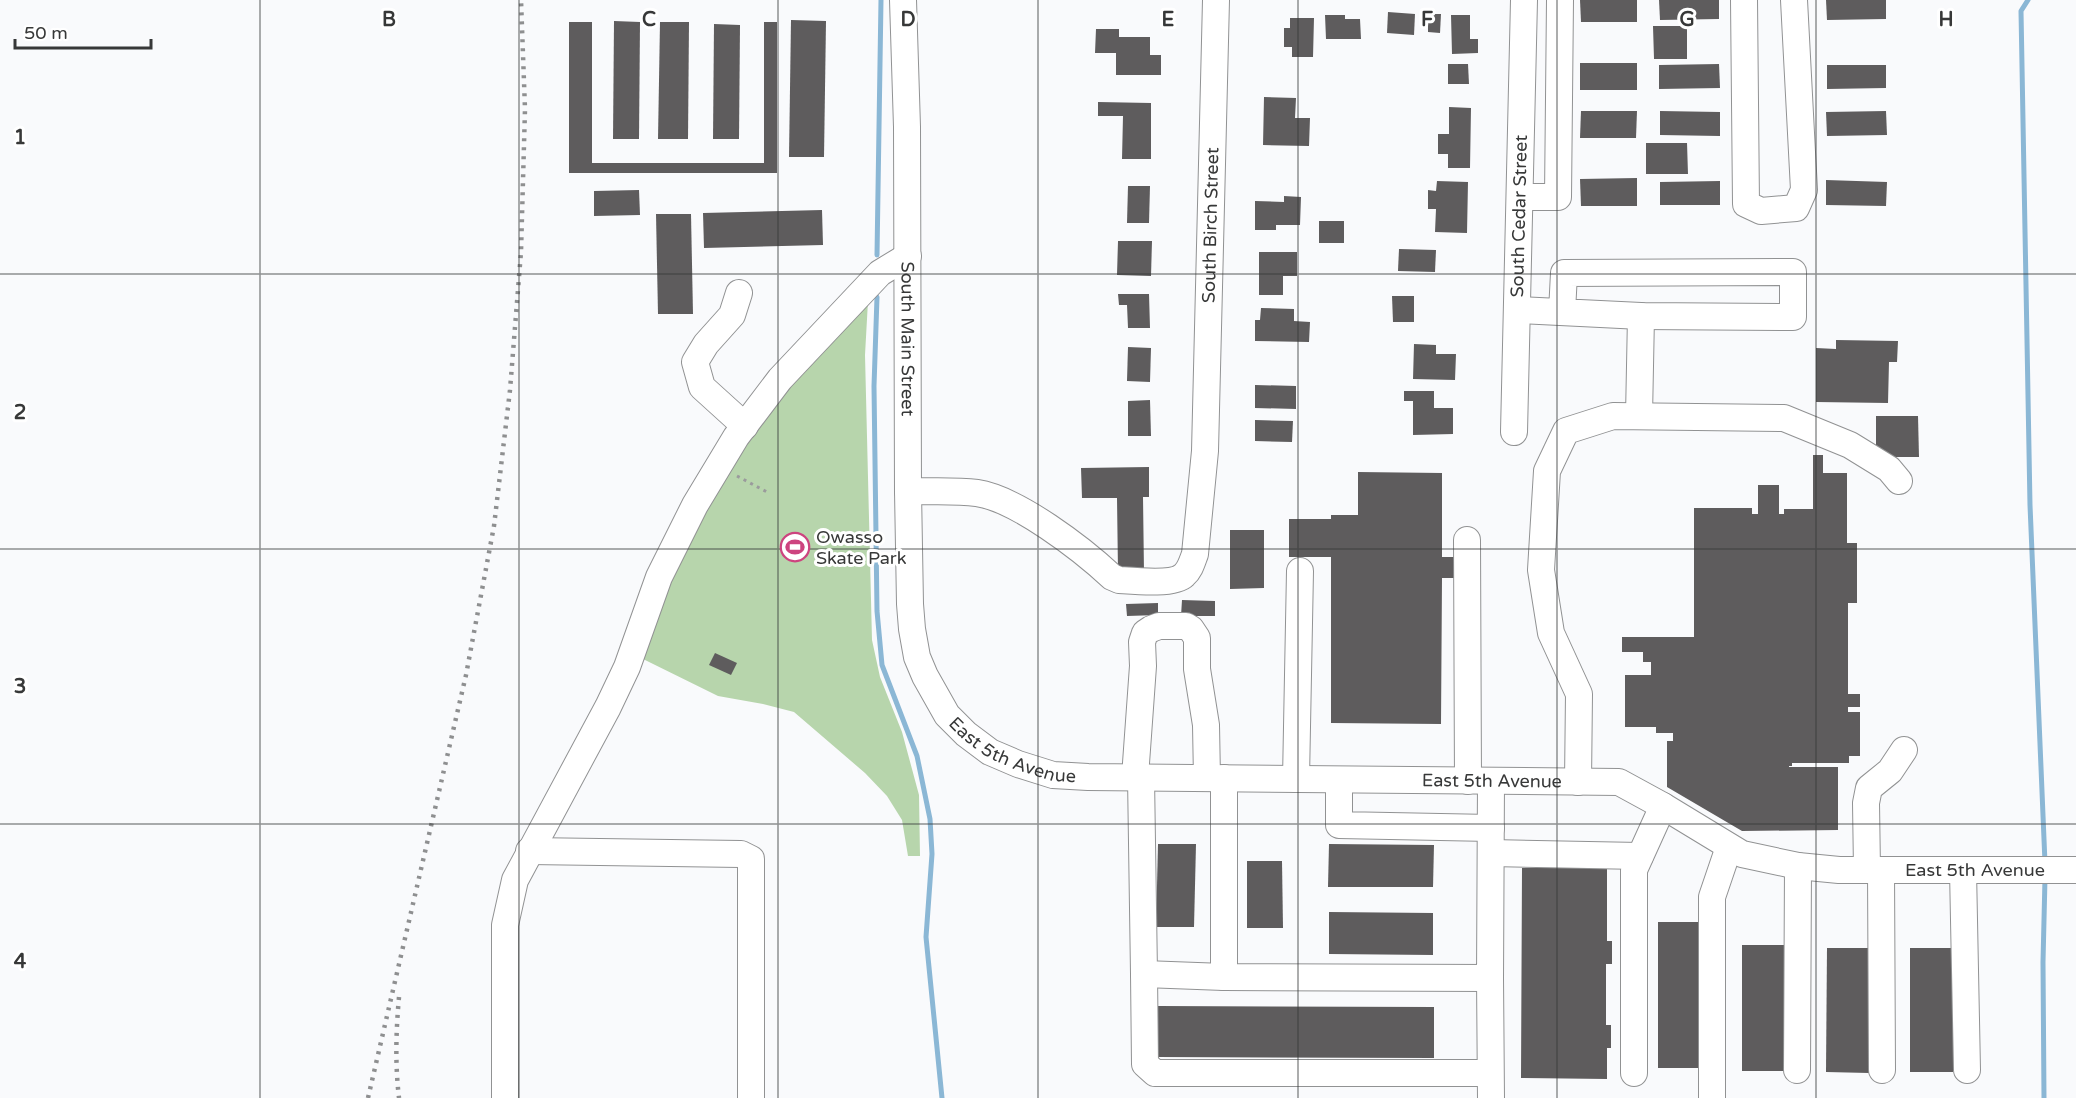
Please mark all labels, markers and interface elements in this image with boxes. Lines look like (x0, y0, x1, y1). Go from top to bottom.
text: B (382, 8, 396, 32)
text: C (642, 8, 656, 32)
text: D (900, 8, 916, 32)
text: E (1162, 8, 1175, 32)
text: F (1421, 8, 1433, 32)
text: G (1679, 8, 1695, 32)
text: H (1938, 8, 1954, 32)
scale bar (15, 12, 152, 50)
text: 50 m (24, 22, 68, 44)
text: 1 (14, 126, 26, 150)
street label: South Cedar Street (1506, 134, 1532, 298)
street label: South Birch Street (1198, 147, 1223, 303)
street label: South Main Street (896, 262, 919, 416)
text: 2 (14, 401, 26, 425)
place label: Owasso Skate Park (816, 526, 907, 569)
sports icon: Owasso Skate Park (779, 531, 811, 563)
text: 3 (14, 675, 26, 699)
street label: East 5th Avenue (944, 712, 1077, 787)
street label: East 5th Avenue (1422, 769, 1562, 792)
street label: East 5th Avenue (1905, 859, 2045, 881)
text: 4 (14, 950, 27, 974)

